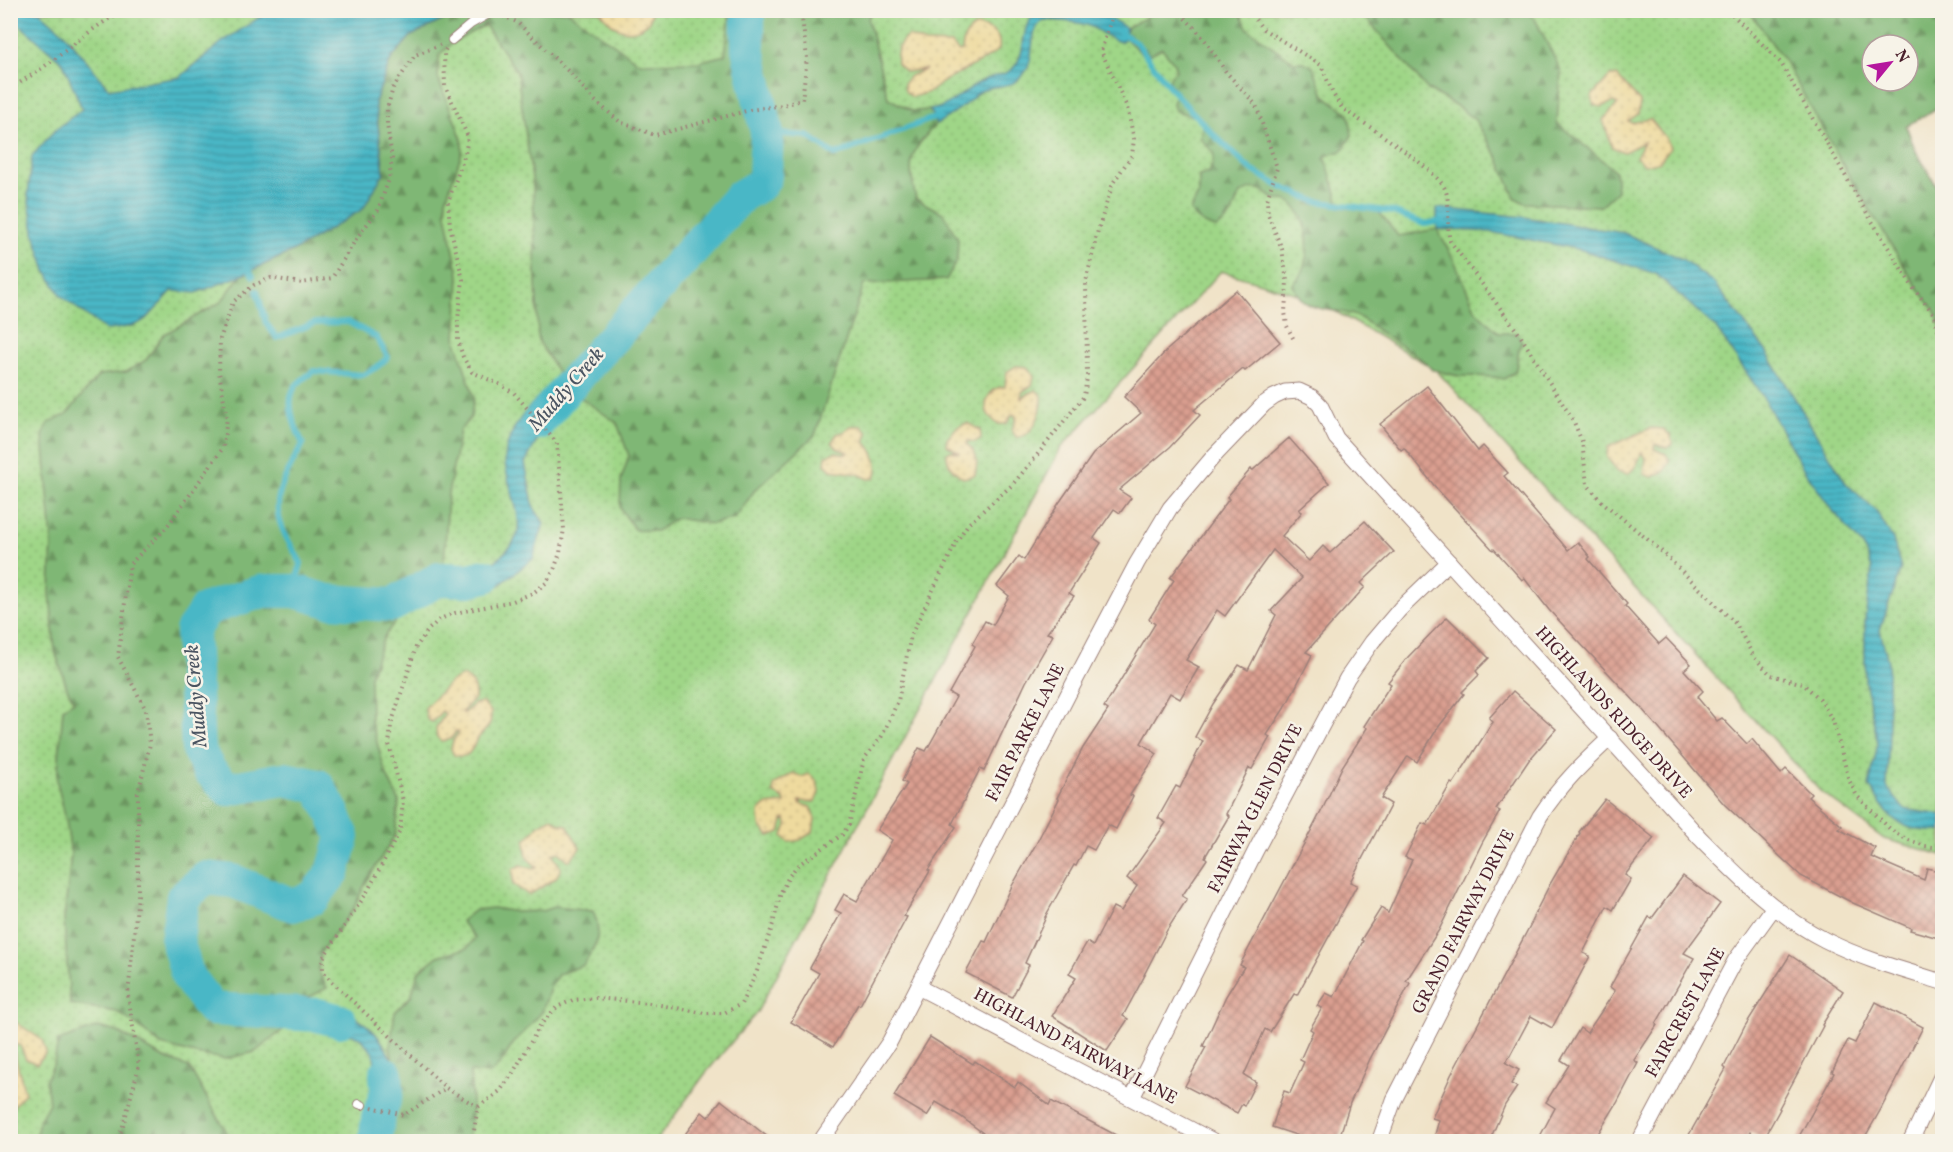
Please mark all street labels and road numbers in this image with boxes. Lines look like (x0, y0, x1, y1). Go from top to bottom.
street label: HIGHLANDS RIDGE DRIVE (1529, 621, 1697, 805)
street label: FAIR PARKE LANE (980, 659, 1072, 806)
street label: FAIRWAY GLEN DRIVE (1202, 720, 1310, 898)
street label: GRAND FAIRWAY DRIVE (1407, 825, 1522, 1019)
street label: FAIRCREST LANE (1640, 943, 1732, 1082)
street label: HIGHLAND FAIRWAY LANE (969, 983, 1181, 1112)

